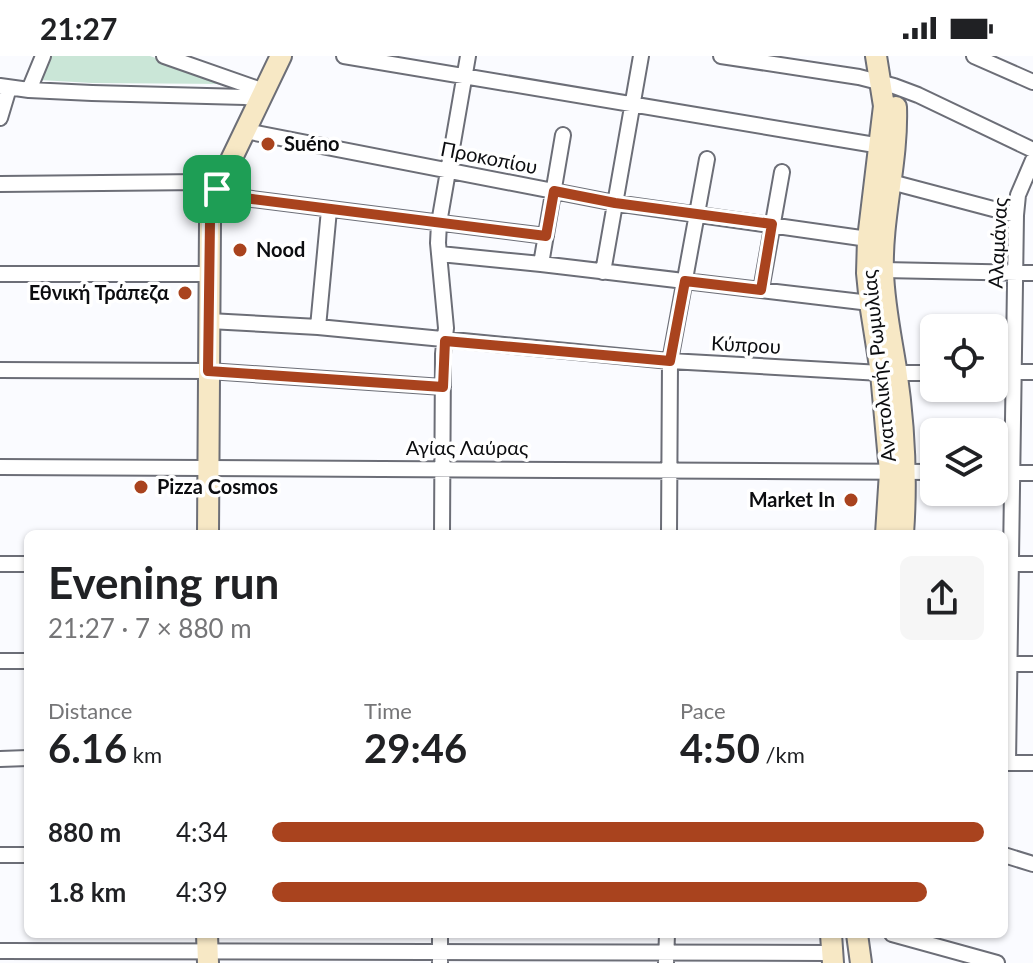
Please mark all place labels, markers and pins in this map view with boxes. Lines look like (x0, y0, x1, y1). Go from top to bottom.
place label: Suéno (284, 131, 340, 155)
marker: Suéno (259, 135, 277, 153)
pin (183, 155, 251, 223)
place label: Nood (256, 237, 305, 261)
marker: Nood (231, 241, 249, 259)
place label: Εθνική Τράπεζα (29, 280, 169, 304)
marker: Εθνική Τράπεζα (176, 284, 194, 302)
place label: Pizza Cosmos (157, 474, 278, 498)
marker: Pizza Cosmos (132, 478, 150, 496)
place label: Market In (749, 487, 835, 511)
marker: Market In (842, 491, 860, 509)

